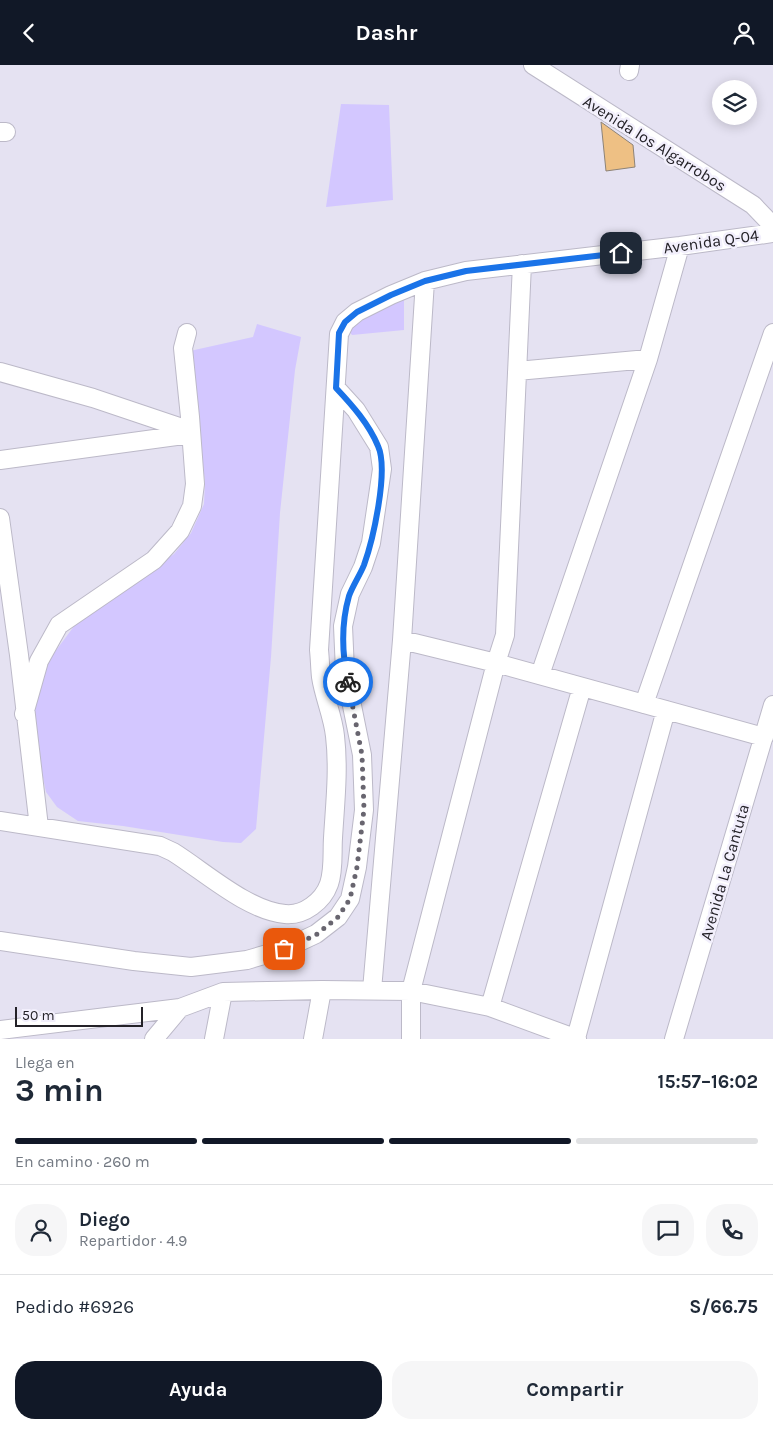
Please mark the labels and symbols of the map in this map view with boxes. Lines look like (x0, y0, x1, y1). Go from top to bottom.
street label: Avenida los Algarrobos (580, 92, 730, 195)
street label: Avenida Q-04 (662, 225, 760, 258)
pin (600, 232, 642, 274)
courier (323, 657, 373, 707)
street label: Avenida La Cantuta (696, 802, 753, 942)
pin (263, 928, 305, 970)
scale bar (15, 1004, 142, 1027)

